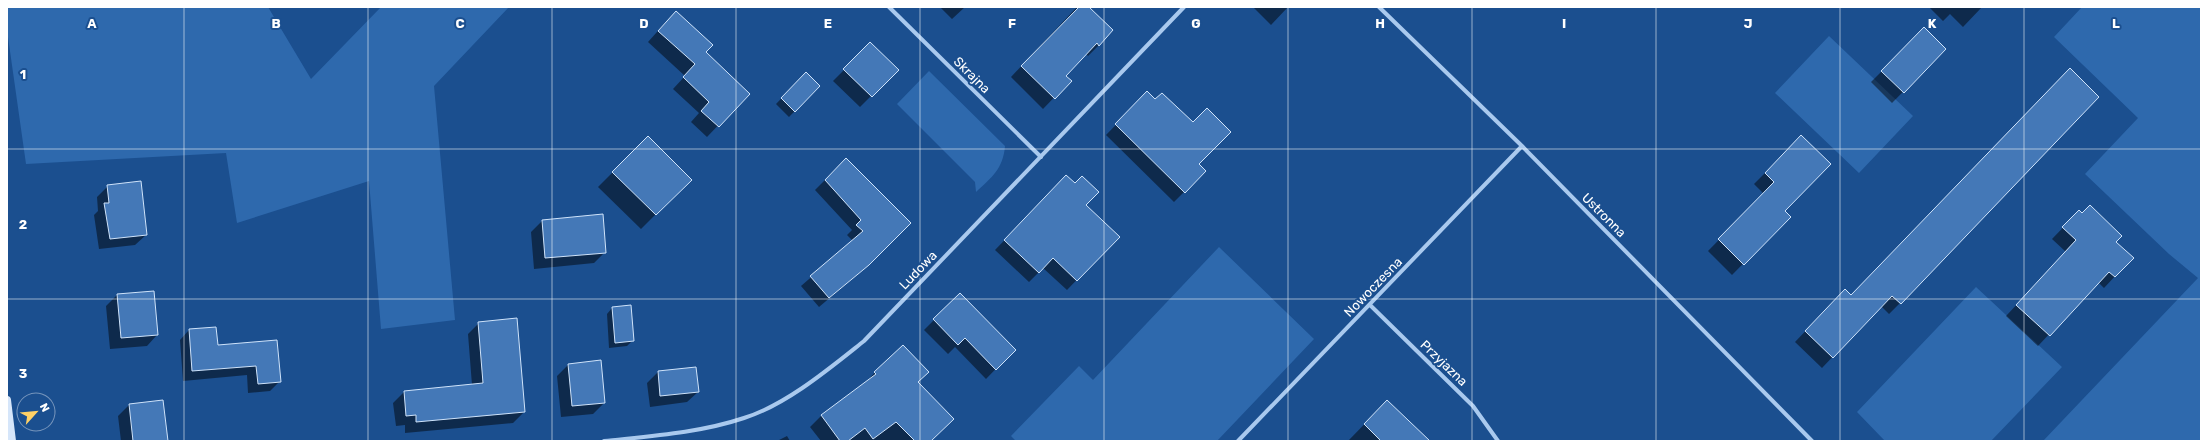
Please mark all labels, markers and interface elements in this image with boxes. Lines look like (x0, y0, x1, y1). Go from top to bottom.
text: A (87, 16, 97, 31)
text: B (271, 16, 281, 31)
text: C (455, 16, 465, 31)
text: D (639, 16, 649, 31)
text: E (824, 16, 832, 31)
text: F (1008, 16, 1016, 31)
text: G (1191, 16, 1201, 31)
text: H (1375, 16, 1385, 31)
text: I (1562, 16, 1566, 31)
text: J (1744, 16, 1752, 31)
text: K (1928, 16, 1937, 31)
text: L (2112, 16, 2120, 31)
street label: Skrajna (951, 54, 993, 96)
text: 1 (20, 67, 26, 82)
street label: Ustronna (1579, 190, 1629, 240)
text: 2 (19, 217, 27, 232)
street label: Ludowa (896, 248, 940, 292)
street label: Nowoczesna (1341, 254, 1405, 320)
street label: Przyjazna (1417, 337, 1471, 389)
text: 3 (19, 366, 28, 381)
north arrow (16, 392, 56, 432)
text: N (37, 401, 52, 414)

